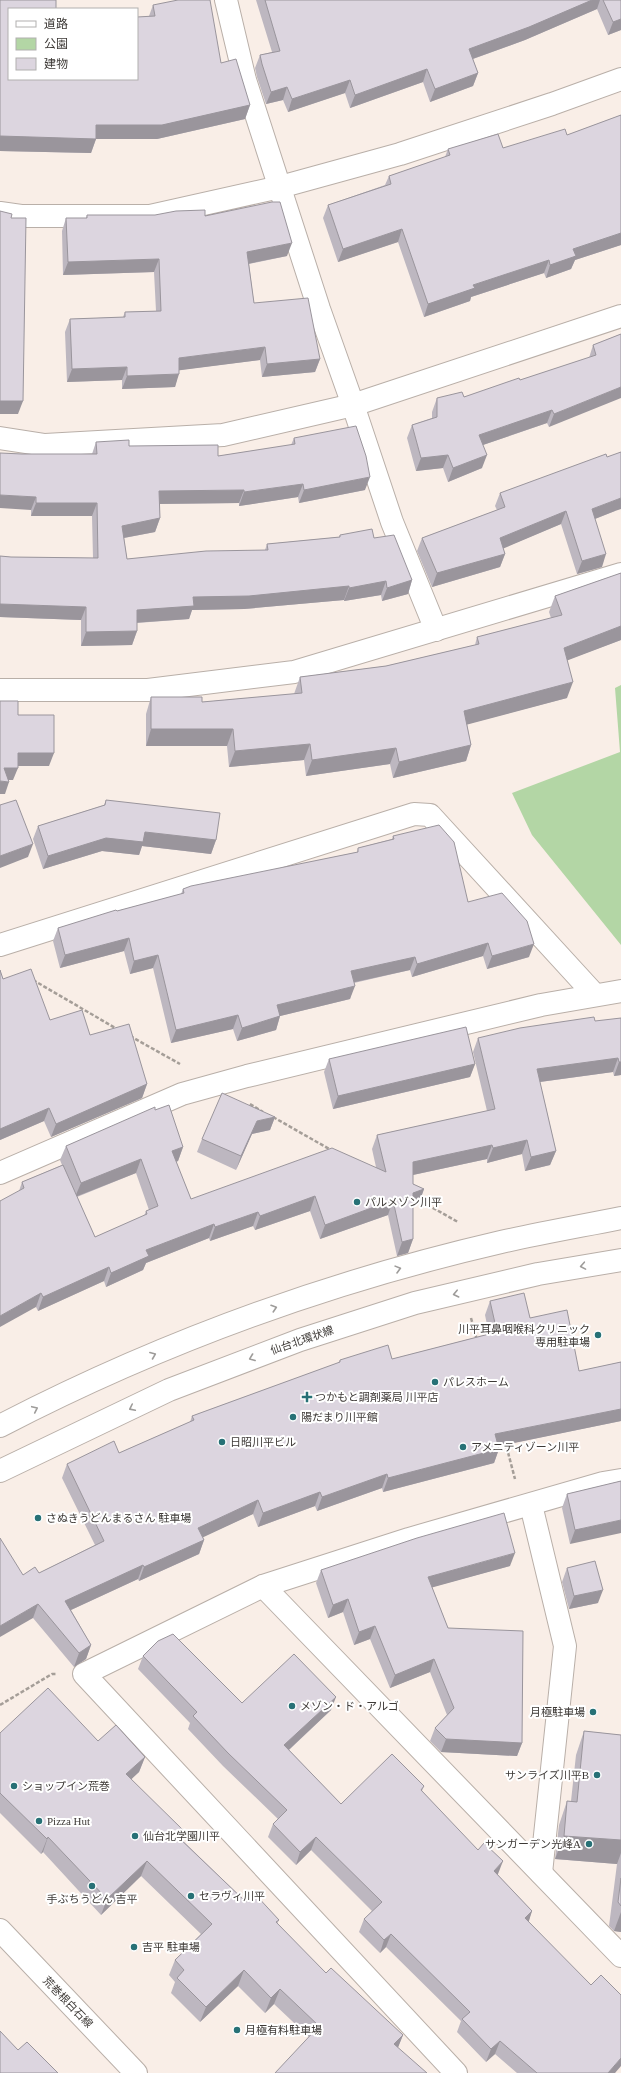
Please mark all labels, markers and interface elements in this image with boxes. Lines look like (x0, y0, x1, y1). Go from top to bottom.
legend (8, 8, 138, 80)
text: 道路 (44, 17, 68, 31)
text: 公園 (44, 37, 68, 51)
text: 建物 (44, 57, 68, 71)
place label: パルメゾン川平 (365, 1196, 442, 1208)
marker: パルメゾン川平 (352, 1197, 362, 1207)
one-way arrow (579, 1261, 586, 1270)
one-way arrow (395, 1266, 402, 1274)
one-way arrow (452, 1289, 459, 1297)
one-way arrow (271, 1305, 278, 1313)
place label: 川平耳鼻咽喉科クリニック 専用駐車場 (458, 1323, 590, 1348)
street label: 仙台北環状線 (269, 1324, 335, 1356)
marker: 川平耳鼻咽喉科クリニック 専用駐車場 (593, 1330, 603, 1340)
one-way arrow (150, 1351, 157, 1359)
one-way arrow (248, 1354, 255, 1362)
place label: パレスホーム (443, 1376, 509, 1388)
marker: パレスホーム (430, 1377, 440, 1387)
place label: つかもと調剤薬局 川平店 (315, 1391, 439, 1403)
marker: つかもと調剤薬局 川平店 (302, 1392, 312, 1402)
one-way arrow (128, 1403, 136, 1411)
one-way arrow (30, 1406, 38, 1414)
place label: 陽だまり川平館 (301, 1411, 378, 1423)
marker: 陽だまり川平館 (288, 1412, 298, 1422)
place label: 日昭川平ビル (230, 1436, 296, 1448)
marker: 日昭川平ビル (217, 1437, 227, 1447)
place label: アメニティゾーン川平 (471, 1441, 579, 1453)
marker: アメニティゾーン川平 (458, 1442, 468, 1452)
place label: さぬきうどんまるさん 駐車場 (46, 1512, 191, 1524)
marker: さぬきうどんまるさん 駐車場 (33, 1513, 43, 1523)
place label: メゾン・ド・アルゴ (300, 1700, 399, 1712)
marker: メゾン・ド・アルゴ (287, 1701, 297, 1711)
place label: 月極駐車場 (530, 1706, 585, 1718)
marker: 月極駐車場 (588, 1707, 598, 1717)
place label: サンライズ川平B (505, 1769, 589, 1781)
marker: サンライズ川平B (592, 1770, 602, 1780)
place label: ショップイン荒巻 (22, 1780, 110, 1792)
marker: ショップイン荒巻 (9, 1781, 19, 1791)
place label: Pizza Hut (47, 1815, 90, 1827)
marker: Pizza Hut (34, 1816, 44, 1826)
place label: 仙台北学園川平 (143, 1830, 220, 1842)
marker: 仙台北学園川平 (130, 1831, 140, 1841)
place label: サンガーデン光峰A (485, 1838, 581, 1850)
marker: サンガーデン光峰A (584, 1839, 594, 1849)
marker: 手ぶちうどん 吉平 (87, 1881, 97, 1891)
place label: セラヴィ川平 (199, 1890, 265, 1902)
marker: セラヴィ川平 (186, 1891, 196, 1901)
place label: 手ぶちうどん 吉平 (47, 1893, 137, 1905)
place label: 吉平 駐車場 (142, 1941, 200, 1953)
marker: 吉平 駐車場 (129, 1942, 139, 1952)
street label: 荒巻根白石線 (41, 1974, 95, 2030)
place label: 月極有料駐車場 (245, 2024, 322, 2036)
marker: 月極有料駐車場 (232, 2025, 242, 2035)

